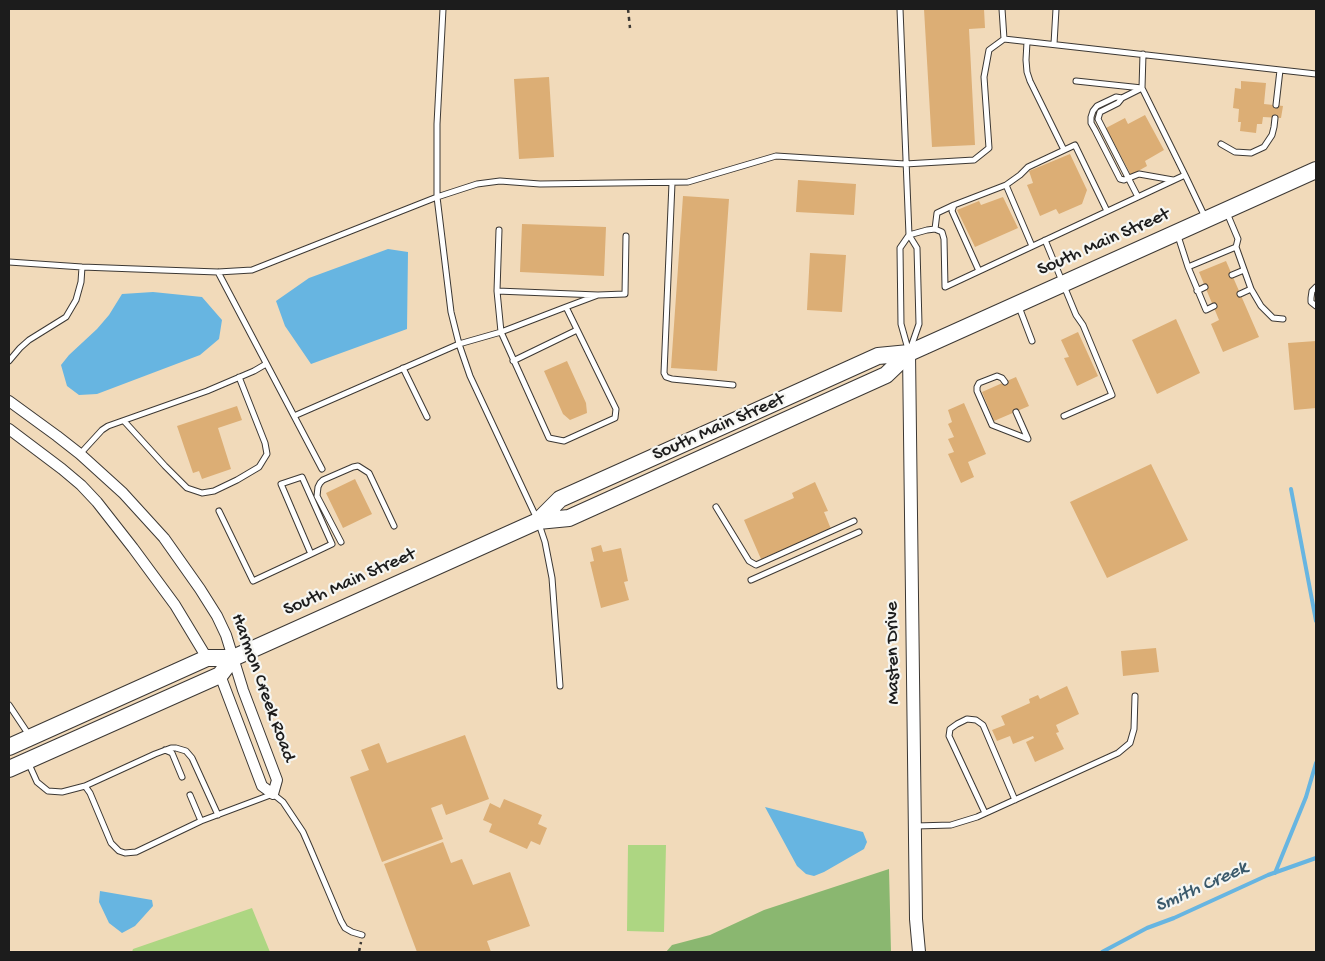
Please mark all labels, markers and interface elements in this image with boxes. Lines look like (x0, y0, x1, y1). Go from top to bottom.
street label: South Main Street (1034, 204, 1174, 282)
street label: South Main Street (649, 389, 789, 467)
street label: South Main Street (280, 544, 420, 622)
street label: Masten Drive (882, 601, 906, 705)
street label: Harmon Creek Road (225, 611, 299, 765)
water label: Smith Creek (1152, 857, 1252, 919)

